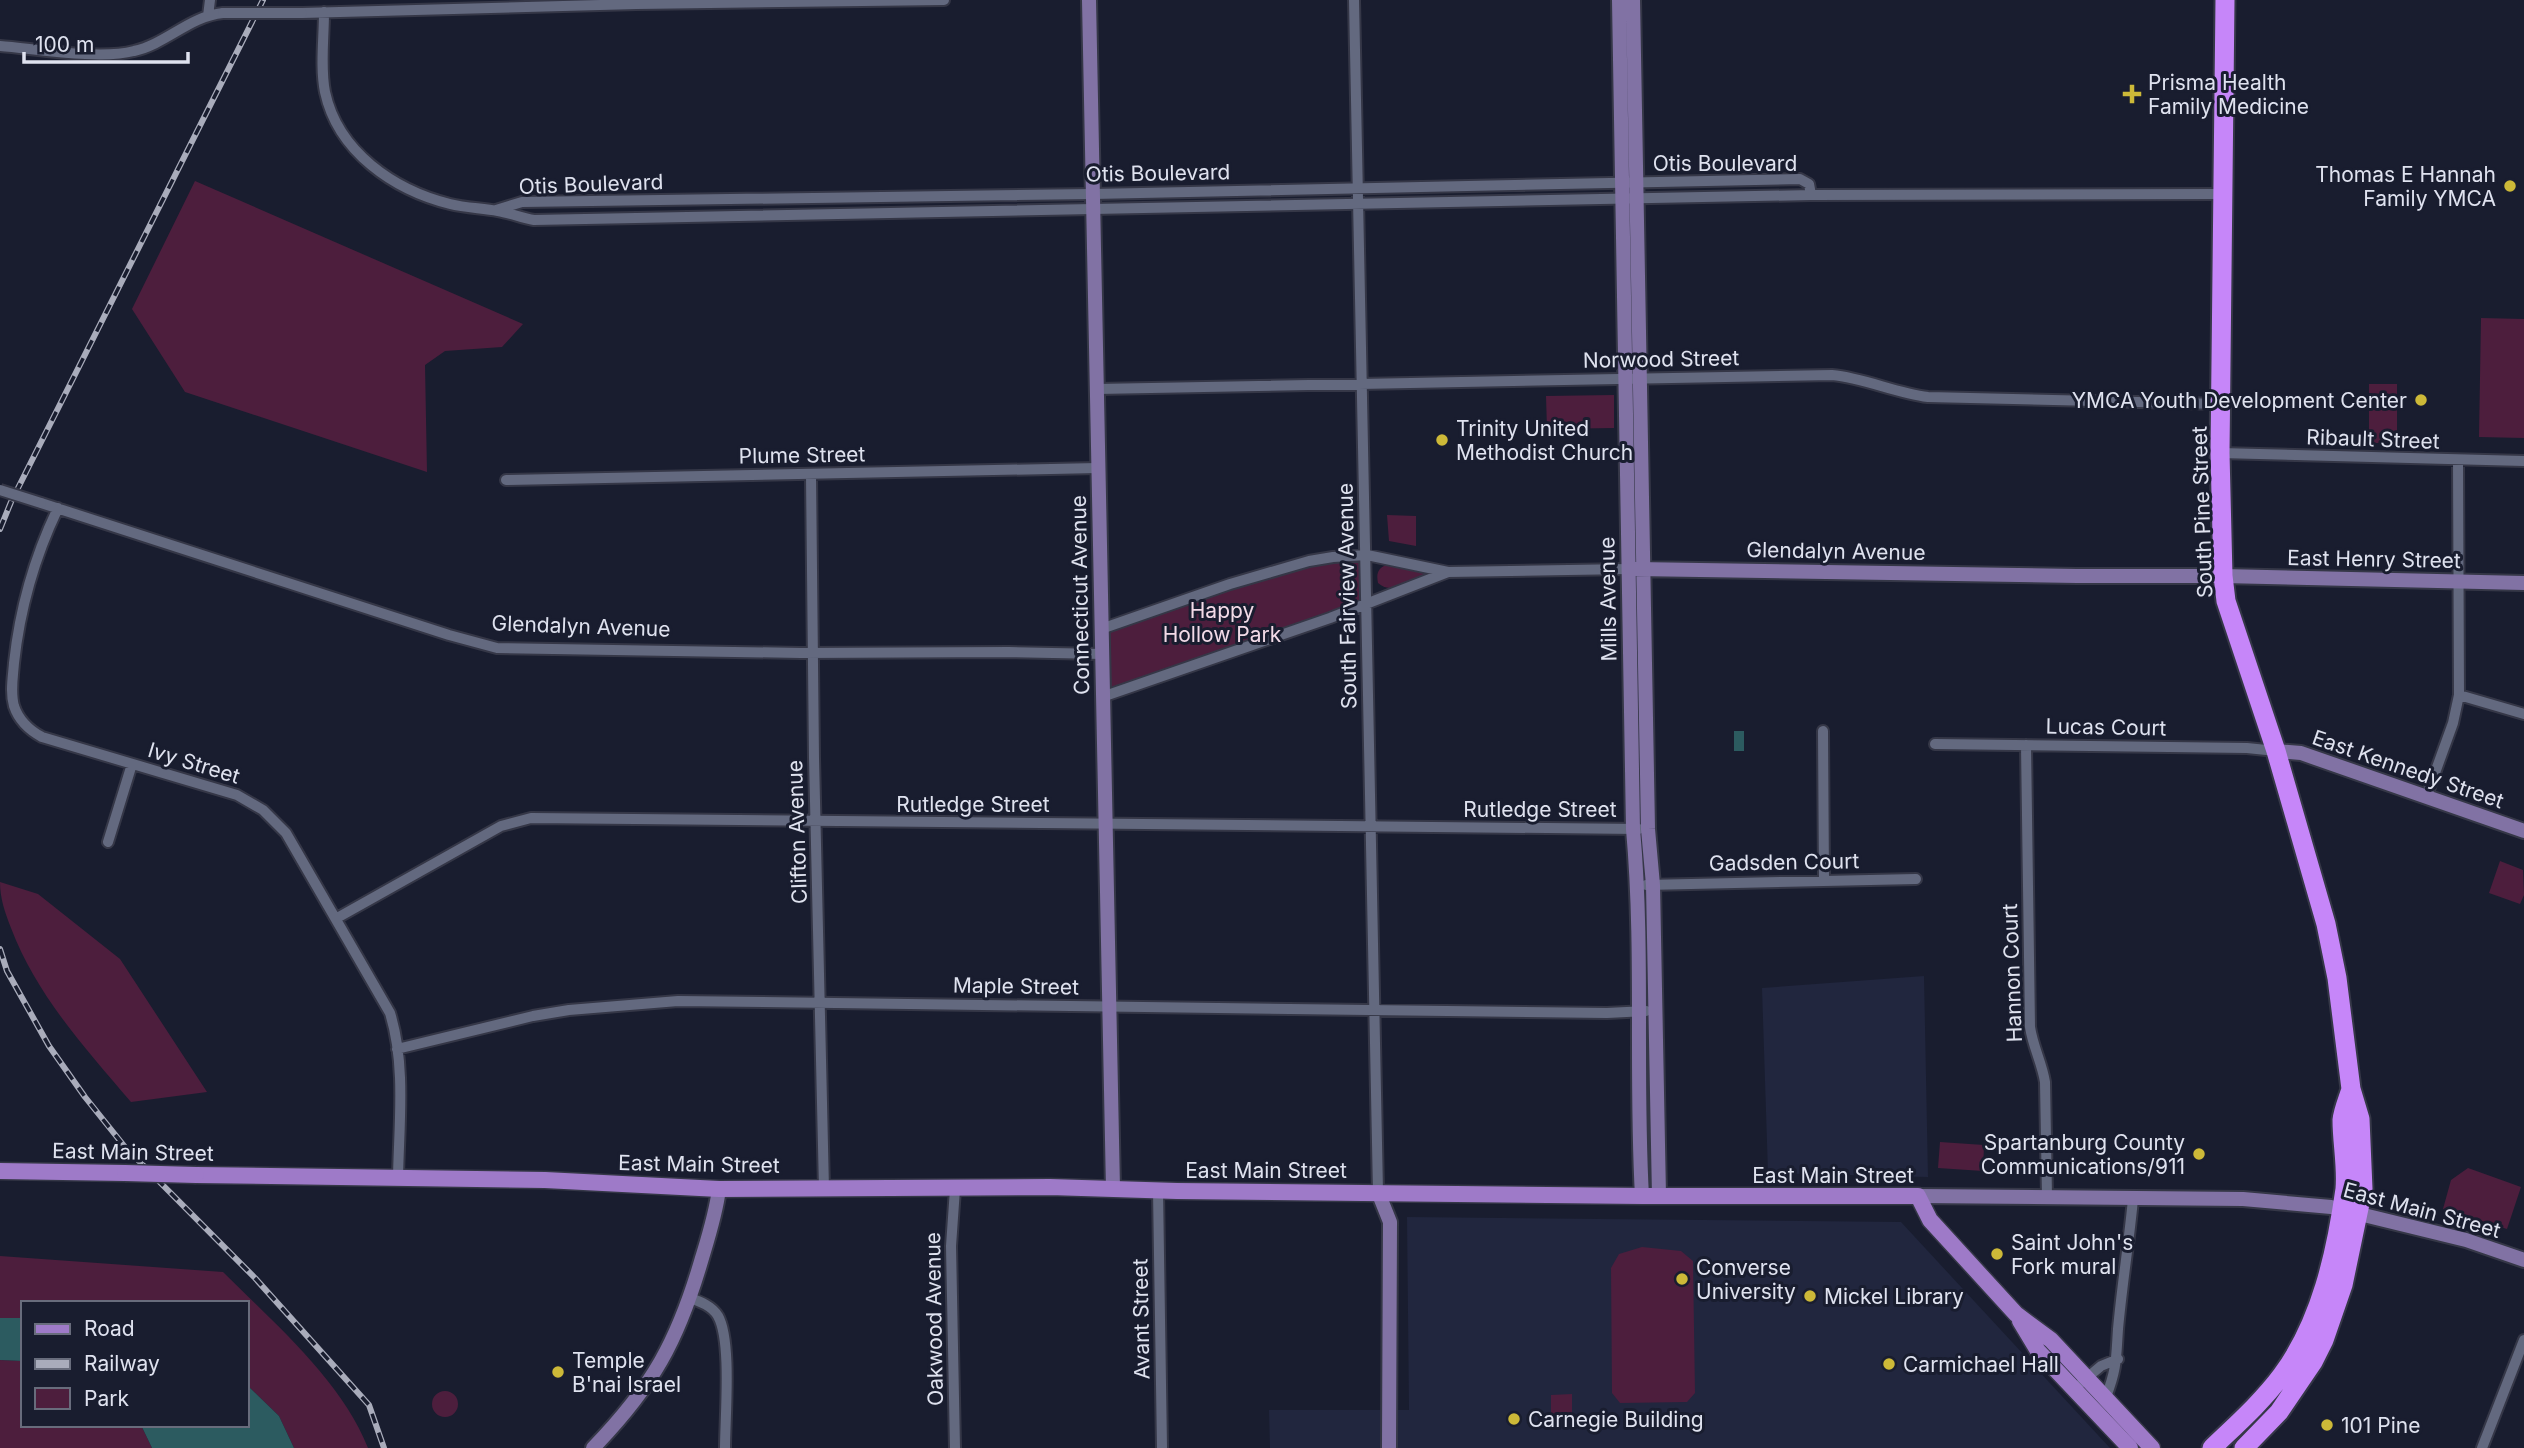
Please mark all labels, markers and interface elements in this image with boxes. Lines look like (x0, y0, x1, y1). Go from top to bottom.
scale bar (24, 21, 189, 65)
text: 100 m (35, 32, 94, 57)
place label: Prisma Health Family Medicine (2148, 70, 2309, 119)
marker: Prisma Health Family Medicine (2122, 84, 2142, 104)
street label: Otis Boulevard (1653, 151, 1797, 176)
street label: Otis Boulevard (1085, 159, 1231, 187)
place label: Thomas E Hannah Family YMCA (2315, 162, 2496, 211)
street label: Otis Boulevard (518, 169, 664, 199)
marker: Thomas E Hannah Family YMCA (2502, 178, 2518, 194)
street label: Norwood Street (1583, 345, 1740, 373)
place label: YMCA Youth Development Center (2072, 388, 2407, 413)
marker: YMCA Youth Development Center (2413, 392, 2429, 408)
place label: Trinity United Methodist Church (1456, 416, 1633, 465)
street label: Ribault Street (2306, 424, 2440, 454)
street label: South Pine Street (2187, 425, 2217, 598)
marker: Trinity United Methodist Church (1434, 432, 1450, 448)
street label: Plume Street (738, 441, 866, 469)
street label: South Fairview Avenue (1333, 483, 1361, 709)
street label: Connecticut Avenue (1066, 495, 1094, 695)
street label: Mills Avenue (1594, 536, 1622, 662)
street label: Glendalyn Avenue (1746, 537, 1926, 565)
street label: East Henry Street (2287, 545, 2461, 573)
park label: Happy Hollow Park (1163, 598, 1282, 647)
street label: Glendalyn Avenue (491, 610, 671, 642)
street label: Lucas Court (2045, 713, 2167, 741)
street label: East Kennedy Street (2309, 724, 2507, 814)
street label: Ivy Street (145, 737, 243, 789)
street label: Clifton Avenue (782, 760, 812, 904)
street label: Rutledge Street (896, 792, 1050, 817)
street label: Rutledge Street (1463, 797, 1617, 822)
street label: Gadsden Court (1709, 848, 1859, 876)
street label: Hannon Court (1997, 903, 2027, 1043)
street label: Maple Street (953, 972, 1079, 1000)
place label: Spartanburg County Communications/911 (1981, 1130, 2185, 1179)
street label: East Main Street (52, 1138, 214, 1166)
marker: Spartanburg County Communications/911 (2191, 1146, 2207, 1162)
street label: East Main Street (618, 1150, 780, 1178)
street label: East Main Street (1185, 1158, 1347, 1183)
street label: East Main Street (1752, 1163, 1914, 1188)
street label: East Main Street (2341, 1177, 2503, 1243)
place label: Saint John's Fork mural (2011, 1230, 2133, 1279)
street label: Oakwood Avenue (920, 1232, 948, 1406)
marker: Saint John's Fork mural (1989, 1246, 2005, 1262)
place label: Converse University (1696, 1255, 1796, 1304)
street label: Avant Street (1127, 1258, 1155, 1380)
marker: Converse University (1674, 1271, 1690, 1287)
place label: Mickel Library (1824, 1284, 1964, 1309)
marker: Mickel Library (1802, 1288, 1818, 1304)
legend (21, 1301, 248, 1427)
text: Road (84, 1316, 135, 1341)
place label: Temple B'nai Israel (572, 1348, 681, 1397)
text: Railway (84, 1351, 160, 1376)
place label: Carmichael Hall (1903, 1352, 2059, 1377)
marker: Carmichael Hall (1881, 1356, 1897, 1372)
marker: Temple B'nai Israel (550, 1364, 566, 1380)
text: Park (84, 1386, 129, 1411)
place label: Carnegie Building (1528, 1407, 1704, 1432)
marker: Carnegie Building (1506, 1411, 1522, 1427)
place label: 101 Pine (2341, 1413, 2420, 1438)
marker: 101 Pine (2319, 1417, 2335, 1433)

